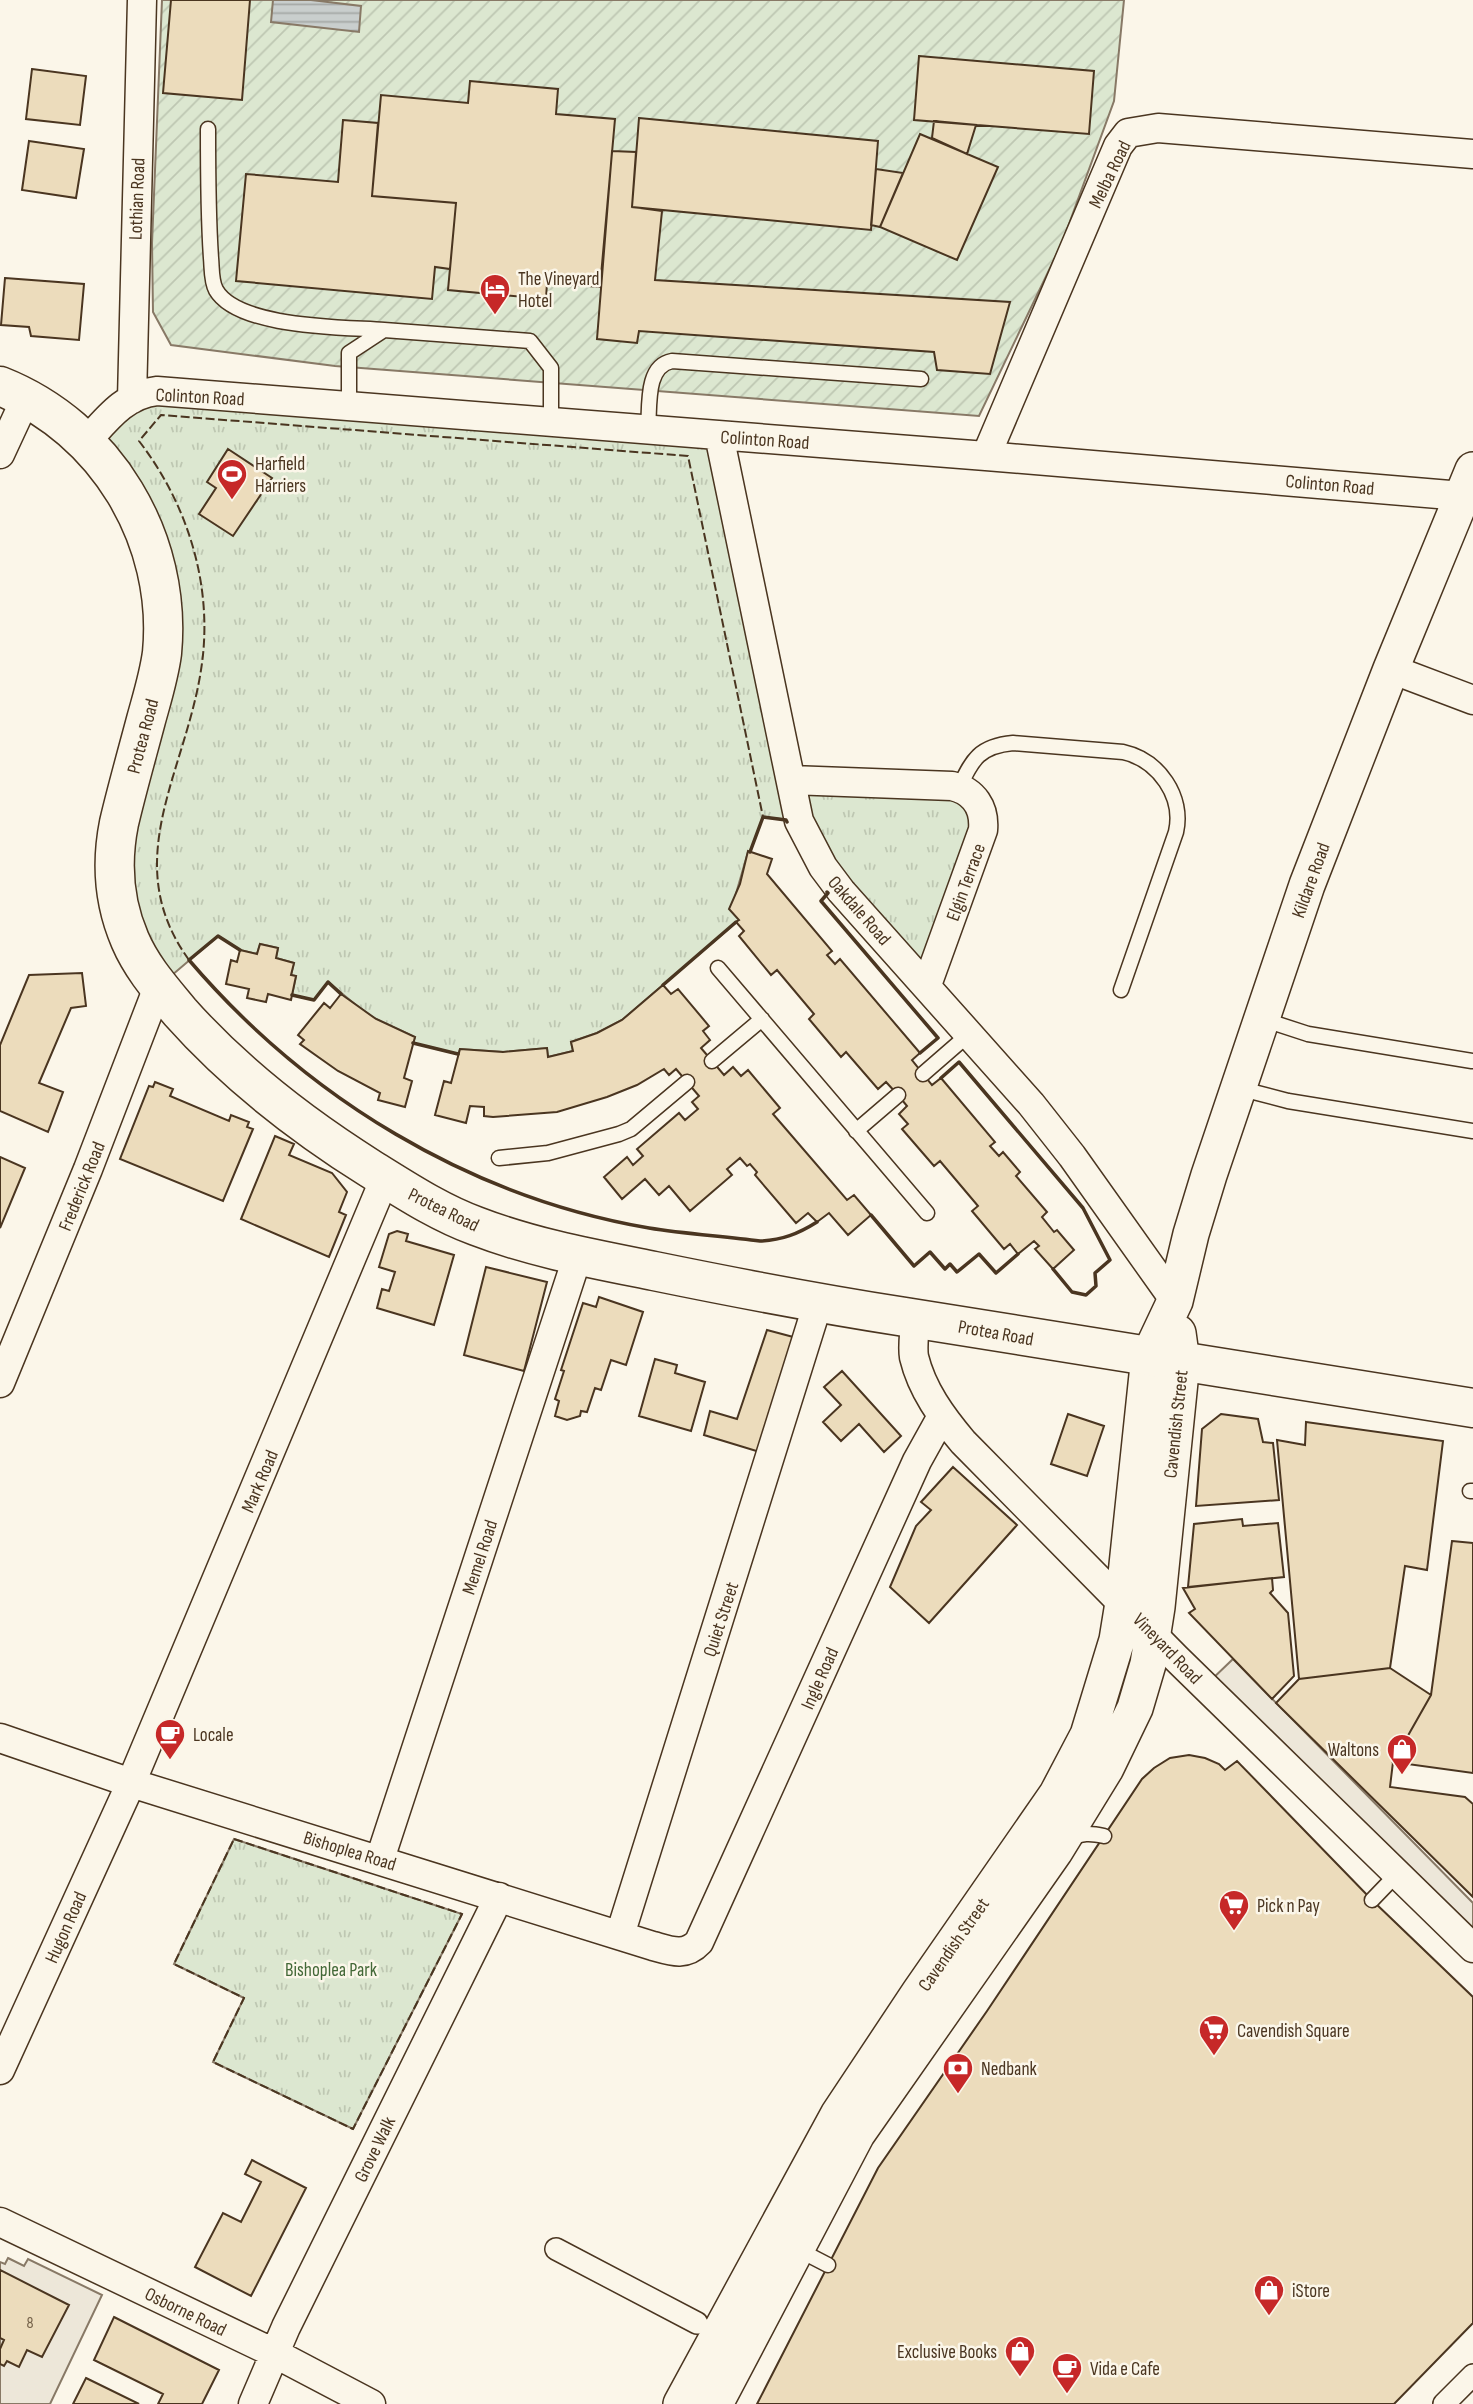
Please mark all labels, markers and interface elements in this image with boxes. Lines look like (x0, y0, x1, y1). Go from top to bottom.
street label: Melba Road (1084, 137, 1137, 212)
street label: Lothian Road (125, 158, 150, 241)
place label: The Vineyard Hotel (518, 268, 600, 313)
hotel icon: The Vineyard Hotel (478, 272, 512, 316)
street label: Colinton Road (155, 384, 245, 411)
street label: Colinton Road (720, 426, 810, 455)
place label: Harfield Harriers (255, 453, 306, 498)
sports icon: Harfield Harriers (215, 457, 249, 501)
street label: Colinton Road (1285, 470, 1375, 501)
street label: Protea Road (122, 697, 164, 776)
street label: Kildare Road (1287, 840, 1336, 921)
street label: Elgin Terrace (942, 841, 991, 924)
street label: Oakdale Road (822, 872, 895, 950)
street label: Frederick Road (54, 1139, 111, 1234)
street label: Protea Road (404, 1183, 483, 1237)
street label: Protea Road (956, 1316, 1035, 1351)
street label: Cavendish Street (1159, 1369, 1194, 1479)
street label: Mark Road (237, 1447, 284, 1516)
street label: Memel Road (458, 1517, 503, 1598)
street label: Quiet Street (699, 1579, 744, 1660)
street label: Vineyard Road (1127, 1609, 1206, 1689)
street label: Ingle Road (797, 1644, 844, 1713)
cafe icon: Locale (153, 1717, 187, 1761)
place label: Locale (193, 1724, 234, 1747)
shop icon: Waltons (1385, 1732, 1419, 1776)
place label: Waltons (1328, 1739, 1379, 1762)
street label: Bishoplea Road (300, 1826, 399, 1876)
street label: Hugon Road (40, 1888, 92, 1967)
supermarket icon: Pick n Pay (1217, 1888, 1251, 1932)
street label: Cavendish Street (914, 1894, 995, 1996)
place label: Pick n Pay (1257, 1895, 1321, 1918)
park label: Bishoplea Park (285, 1959, 378, 1982)
supermarket icon: Cavendish Square (1197, 2013, 1231, 2057)
place label: Cavendish Square (1237, 2020, 1350, 2043)
bank icon: Nedbank (941, 2051, 975, 2095)
place label: Nedbank (981, 2058, 1038, 2081)
street label: Grove Walk (350, 2112, 401, 2186)
shop icon: iStore (1252, 2273, 1286, 2317)
place label: iStore (1292, 2280, 1330, 2303)
street label: Osborne Road (141, 2283, 230, 2342)
house number: 8 (26, 2314, 34, 2333)
shop icon: Exclusive Books (1003, 2334, 1037, 2378)
place label: Exclusive Books (897, 2341, 997, 2364)
cafe icon: Vida e Cafe (1050, 2351, 1084, 2395)
place label: Vida e Cafe (1090, 2358, 1160, 2381)

